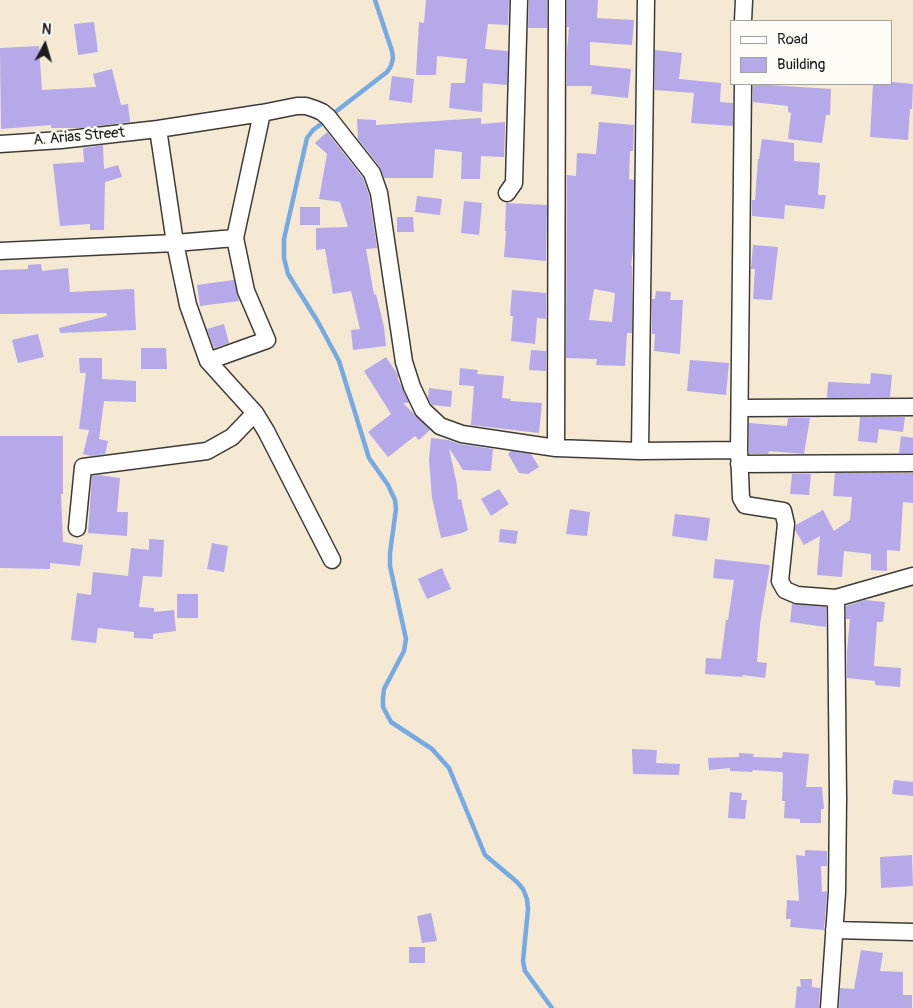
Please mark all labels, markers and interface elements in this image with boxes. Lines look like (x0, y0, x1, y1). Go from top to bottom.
north arrow (20, 20, 70, 70)
legend (730, 20, 893, 85)
text: N (41, 21, 52, 39)
text: Road (777, 30, 808, 49)
text: Building (777, 55, 825, 74)
street label: A. Arias Street (33, 124, 125, 150)

